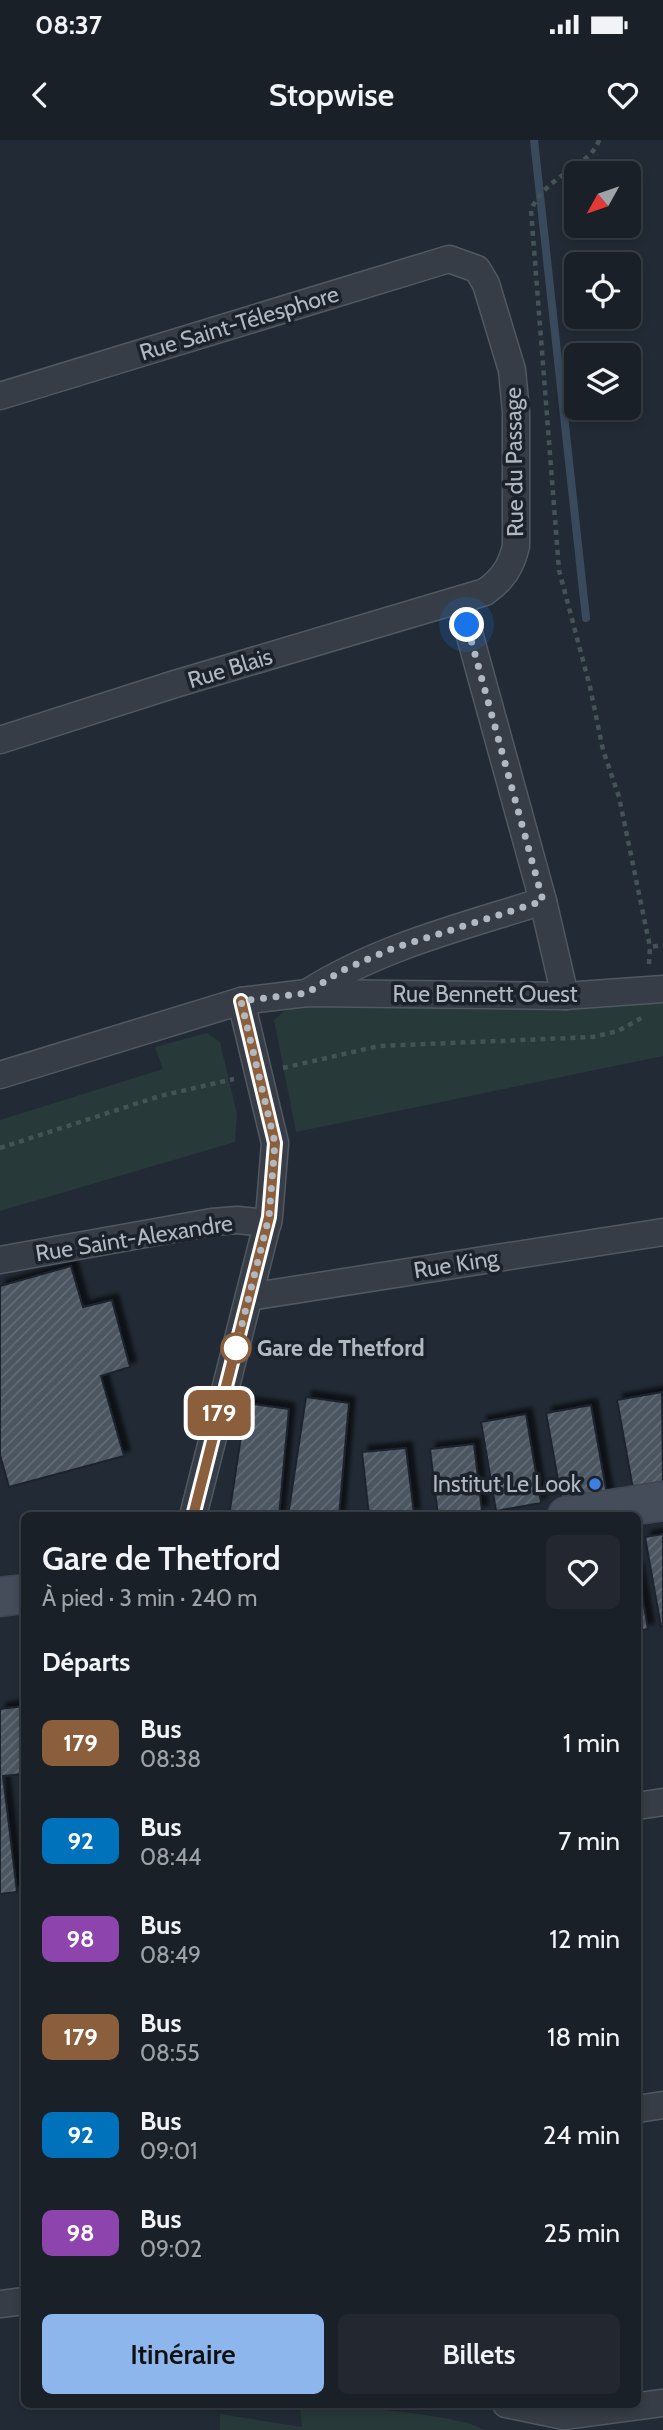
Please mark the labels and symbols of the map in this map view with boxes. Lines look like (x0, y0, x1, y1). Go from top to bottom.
north arrow (564, 161, 640, 238)
street label: Rue Saint-Télesphore (136, 279, 342, 367)
street label: Rue du Passage (499, 387, 529, 537)
your location (449, 607, 484, 642)
street label: Rue Blais (184, 642, 276, 694)
street label: Rue Bennett Ouest (393, 980, 578, 1008)
street label: Rue Saint-Alexandre (33, 1209, 235, 1267)
street label: Rue King (412, 1243, 501, 1285)
marker: Gare de Thetford (221, 1333, 251, 1363)
place label: Gare de Thetford (257, 1334, 425, 1362)
line badge: 179 (179, 1390, 259, 1436)
place label: Institut Le Look (432, 1470, 582, 1498)
marker: Institut Le Look (587, 1476, 603, 1492)

